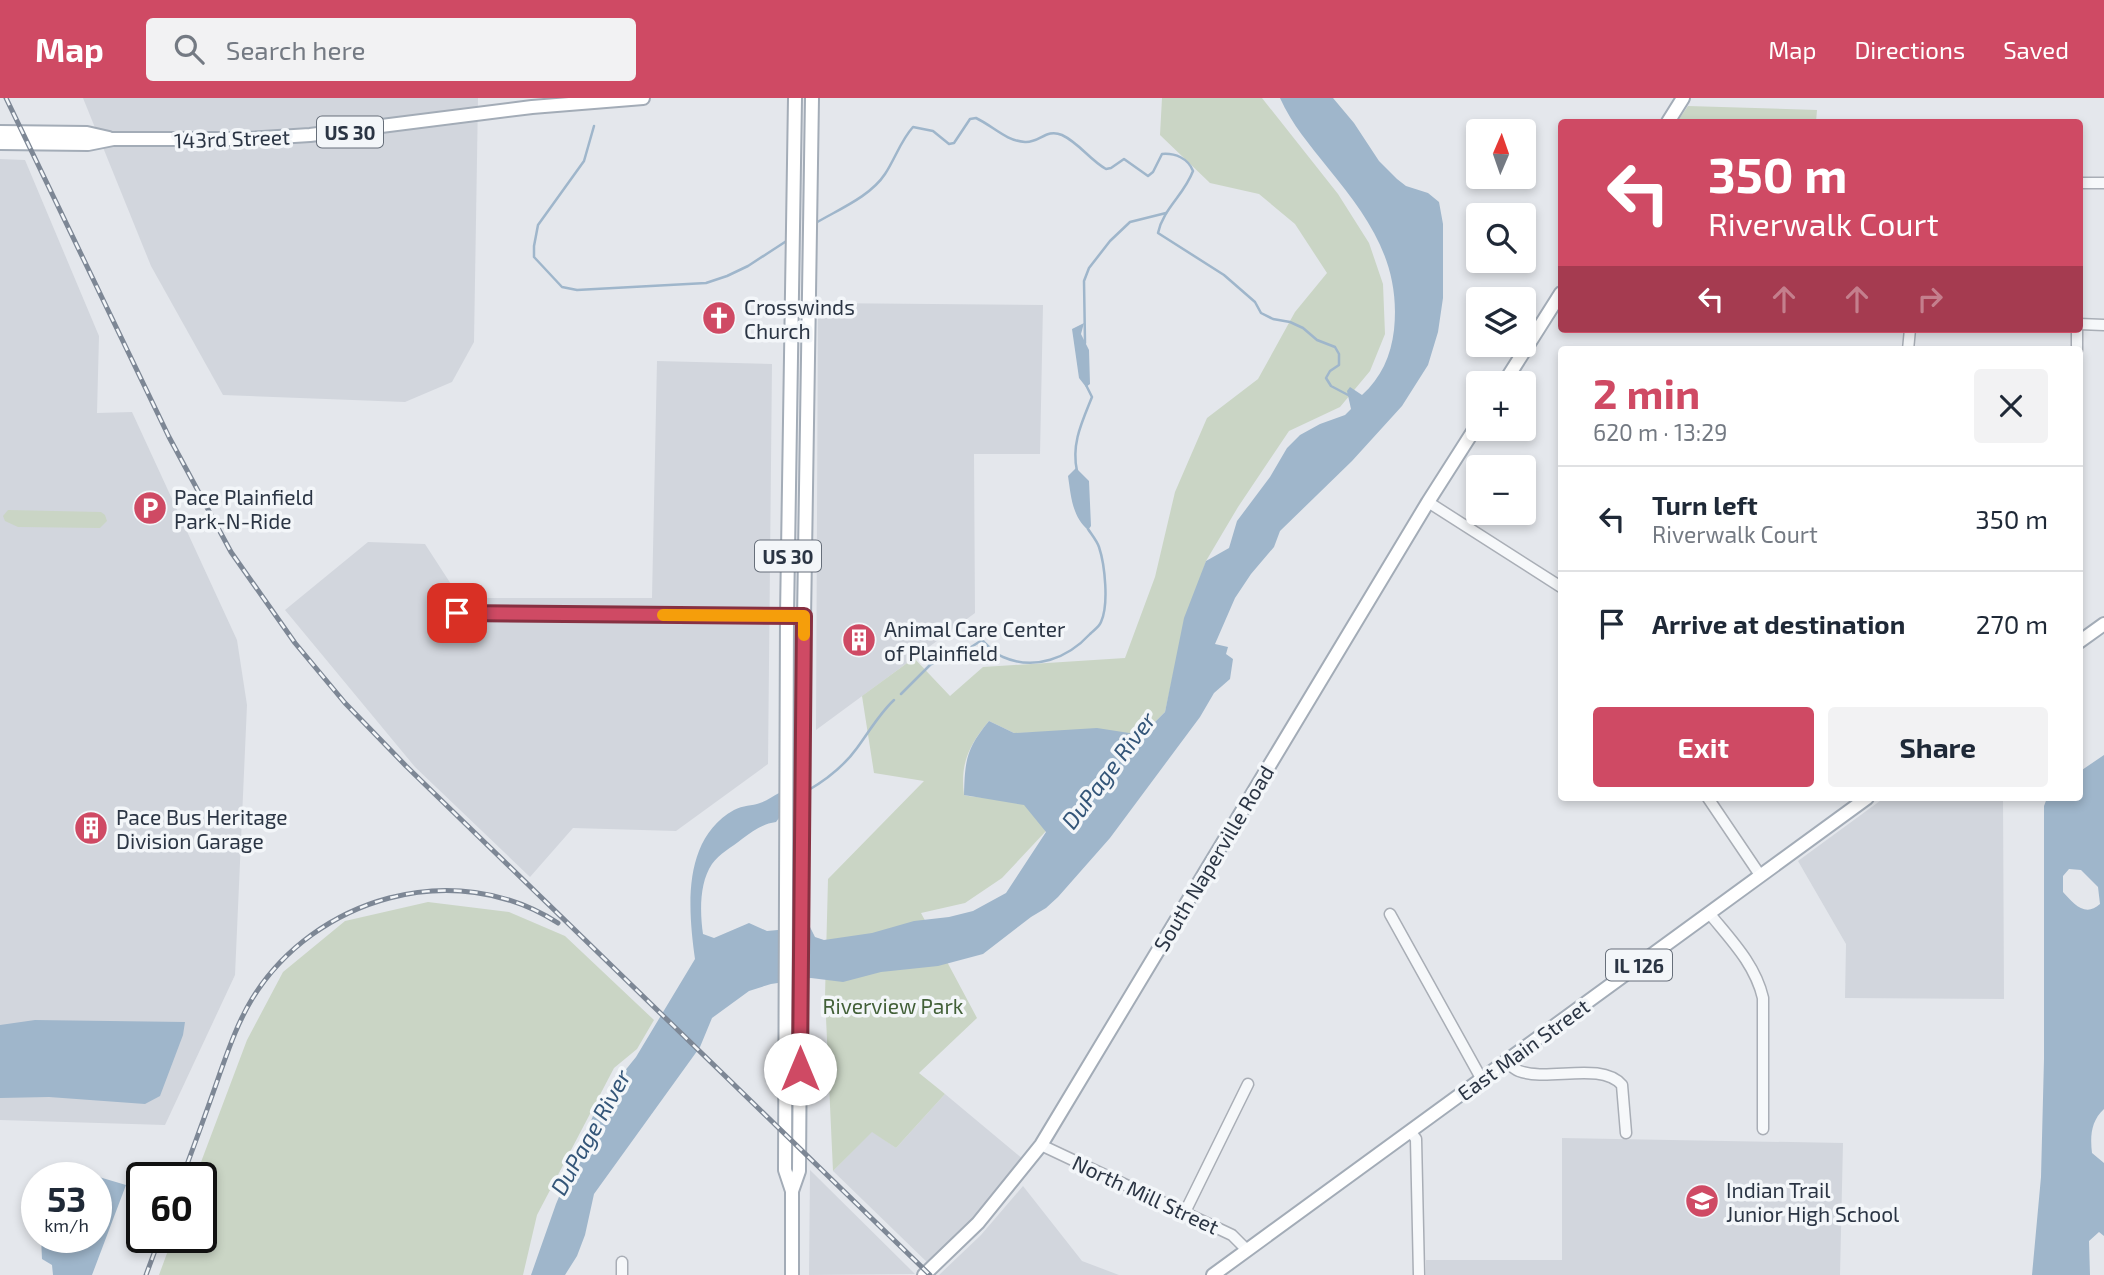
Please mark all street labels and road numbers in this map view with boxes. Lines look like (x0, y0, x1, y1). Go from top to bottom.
road number: US 30 (317, 116, 383, 148)
street label: 143rd Street (173, 123, 291, 153)
road number: US 30 (755, 540, 821, 572)
street label: South Naperville Road (1148, 761, 1278, 955)
road number: IL 126 (1606, 950, 1672, 980)
street label: East Main Street (1452, 993, 1594, 1105)
street label: North Mill Street (1069, 1149, 1223, 1239)

